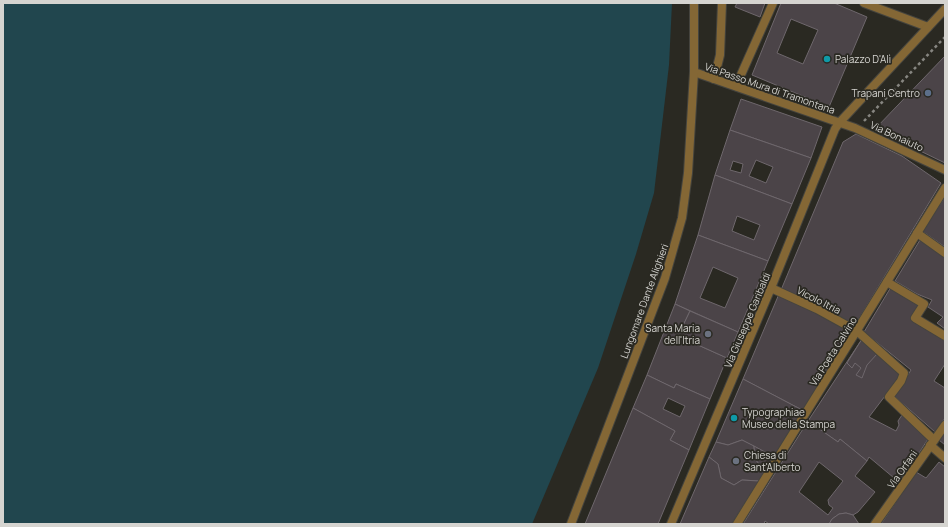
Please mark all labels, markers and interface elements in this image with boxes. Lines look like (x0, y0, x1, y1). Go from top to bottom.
place label: Palazzo D'Alì (835, 52, 891, 66)
marker: Palazzo D'Alì (822, 54, 832, 64)
street label: Via Passo Mura di Tramontana (703, 59, 837, 117)
place label: Trapani Centro (852, 86, 920, 100)
marker: Trapani Centro (923, 88, 933, 98)
street label: Via Bonaiuto (868, 118, 926, 154)
street label: Lungomare Dante Alighieri (617, 242, 671, 360)
street label: Via Giuseppe Garibaldi (721, 270, 773, 370)
street label: Vicolo Itria (795, 283, 843, 317)
street label: Via Poeta Calvino (806, 314, 860, 388)
place label: Santa Maria dell'Itria (645, 321, 700, 347)
marker: Santa Maria dell'Itria (703, 329, 713, 339)
place label: Typographiae Museo della Stampa (742, 405, 835, 431)
marker: Typographiae Museo della Stampa (729, 413, 739, 423)
street label: Via Orfani (884, 447, 920, 491)
place label: Chiesa di Sant'Alberto (744, 448, 800, 474)
marker: Chiesa di Sant'Alberto (731, 456, 741, 466)

